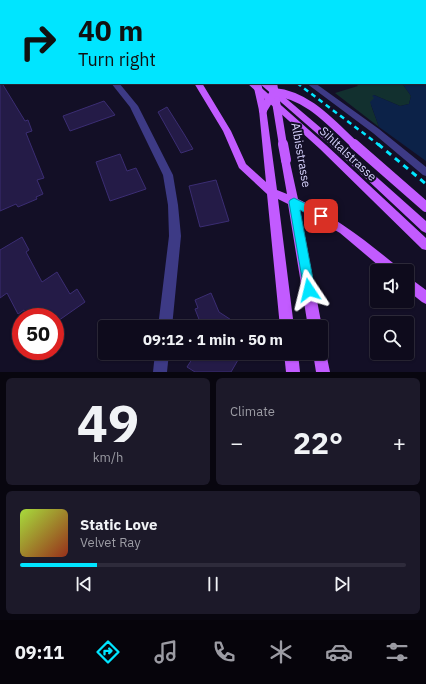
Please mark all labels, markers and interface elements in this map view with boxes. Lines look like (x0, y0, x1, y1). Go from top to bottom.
text: 40 m (78, 12, 143, 49)
icon: right (12, 16, 64, 68)
text: Turn right (78, 48, 156, 71)
street label: Albisstrasse (288, 121, 315, 189)
street label: Sihltalstrasse (317, 123, 380, 184)
pin (304, 199, 338, 233)
icon: arrive (310, 205, 332, 227)
map controls (370, 264, 414, 360)
button: sound (370, 264, 414, 308)
position arrow (288, 269, 330, 311)
speed limit sign: 50 (12, 308, 64, 360)
button: search (370, 316, 414, 360)
text: 09:12 · 1 min · 50 m (143, 330, 283, 349)
text: 49 (77, 389, 139, 456)
text: Climate (230, 403, 275, 420)
text: 22° (293, 423, 343, 462)
text: − (230, 428, 243, 457)
text: + (393, 428, 406, 457)
text: km/h (93, 449, 123, 466)
text: Static Love (80, 515, 157, 534)
text: Velvet Ray (80, 534, 141, 551)
icon: previous (73, 573, 95, 595)
icon: pause (202, 573, 224, 595)
icon: next (331, 573, 353, 595)
icon: directions (94, 638, 122, 666)
icon: music (152, 638, 180, 666)
icon: phone (210, 638, 238, 666)
icon: climate (267, 638, 295, 666)
icon: car (325, 638, 353, 666)
icon: filters (383, 638, 411, 666)
text: 09:11 (15, 641, 64, 664)

